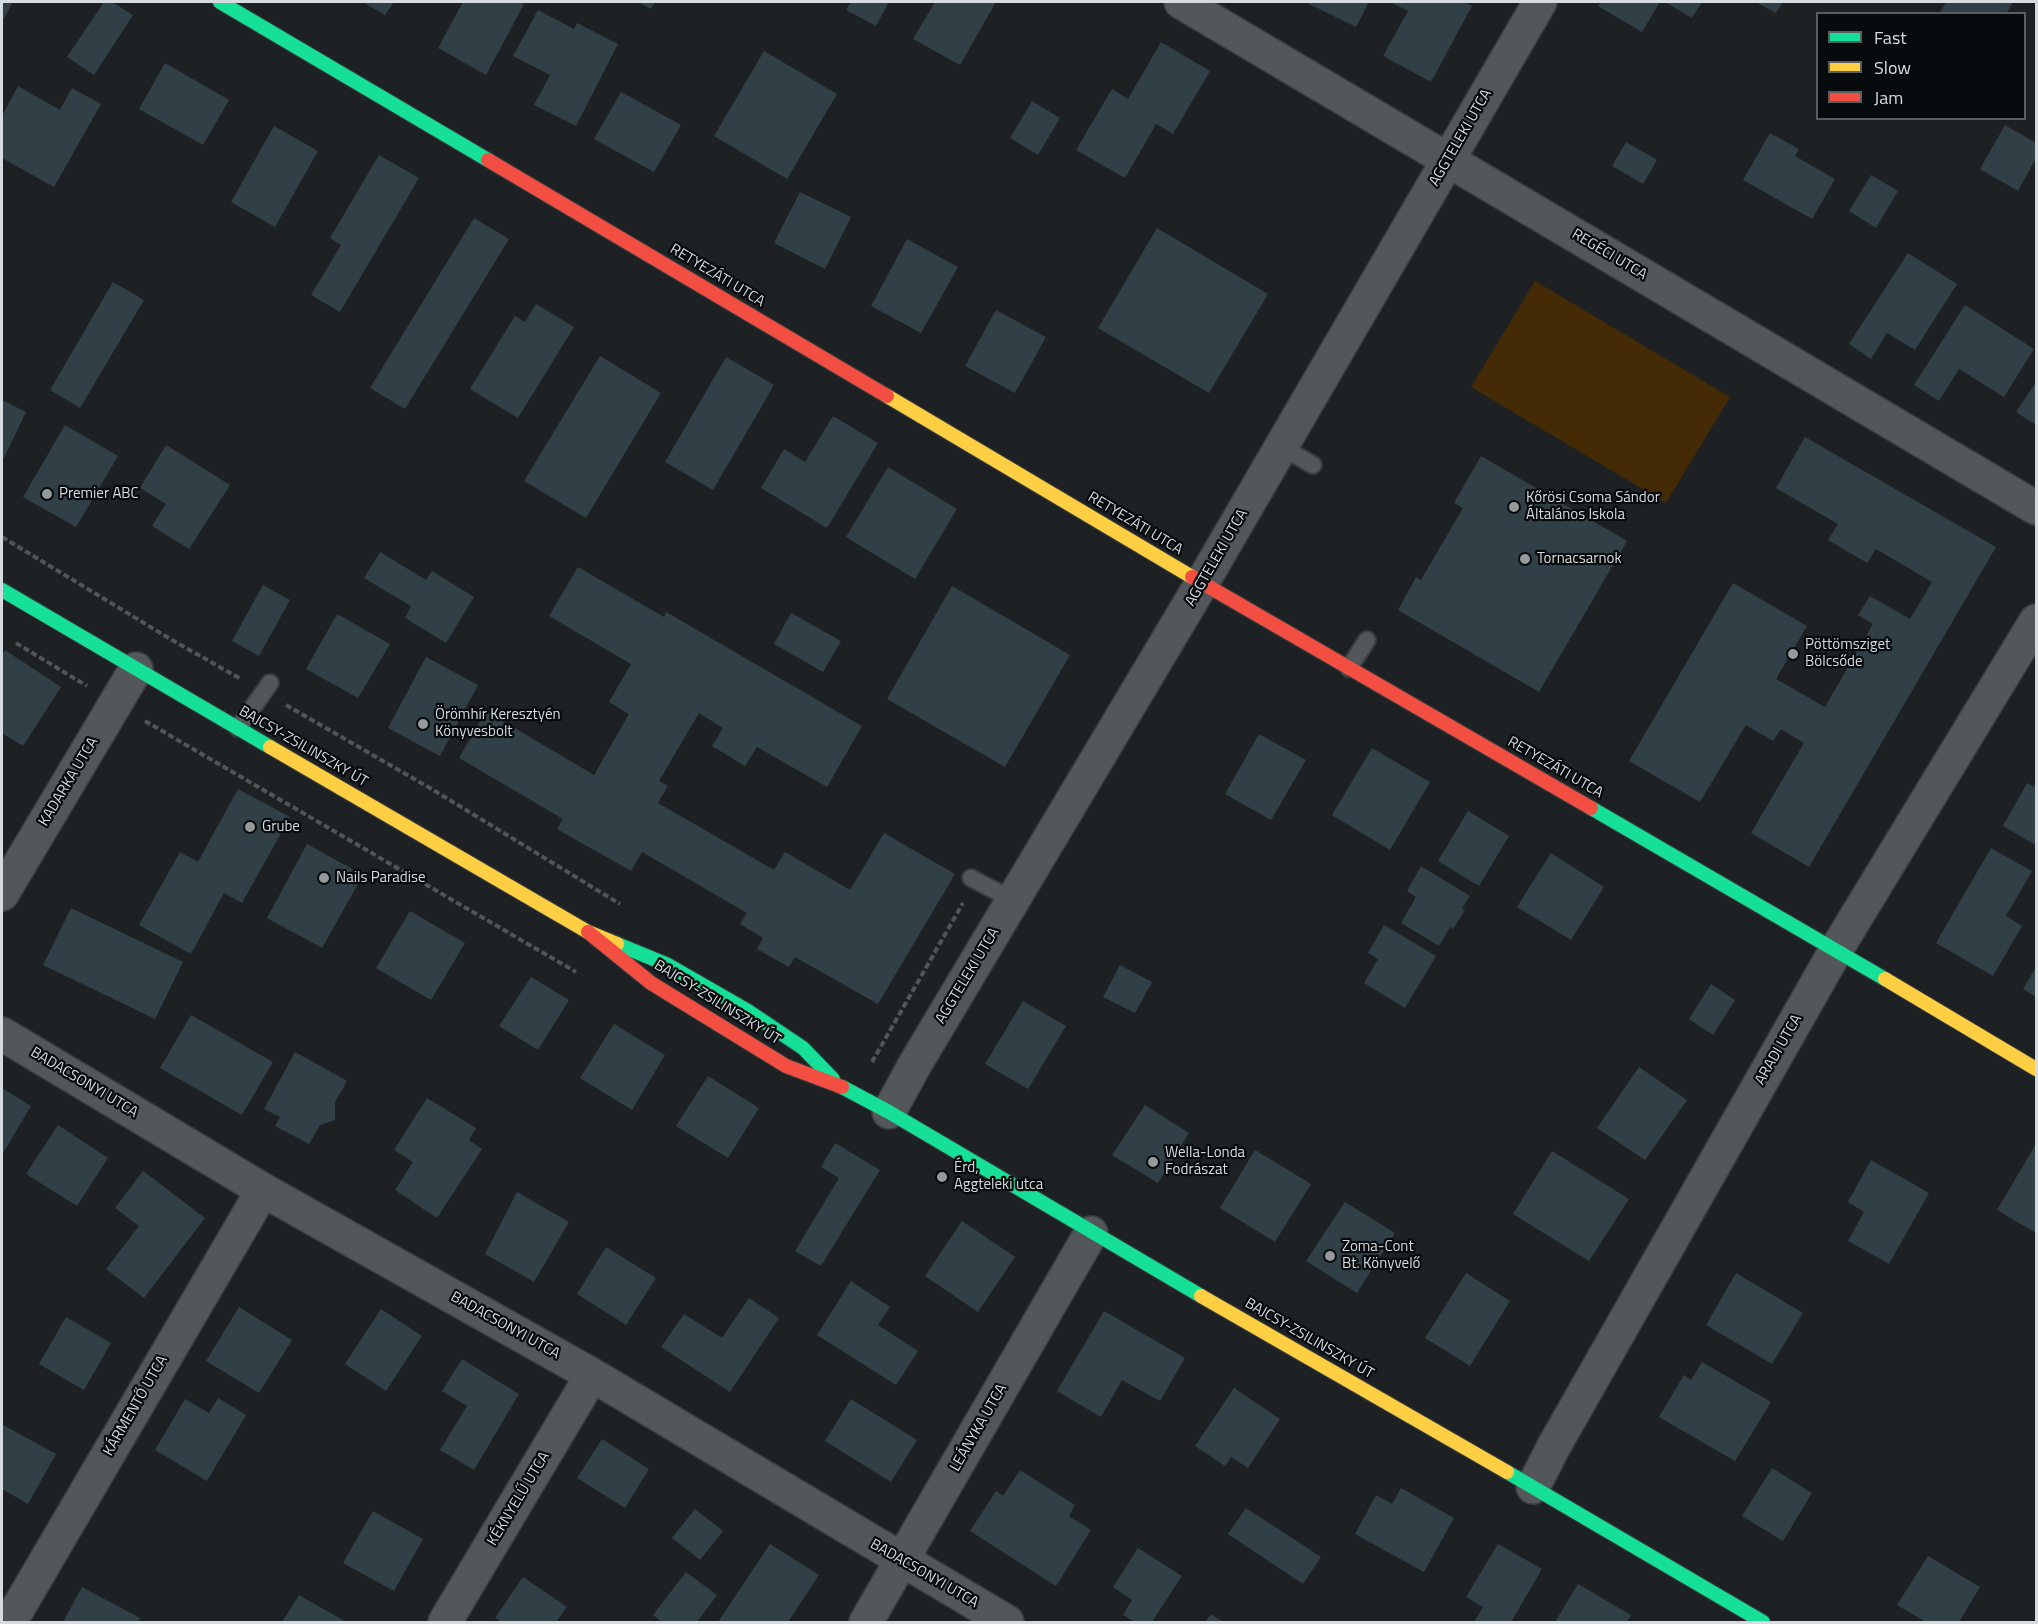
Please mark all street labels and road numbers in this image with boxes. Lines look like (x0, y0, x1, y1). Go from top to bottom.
street label: AGGTELEKI UTCA (1426, 86, 1496, 190)
street label: REGÉCI UTCA (1568, 226, 1650, 284)
street label: RETYEZÁTI UTCA (666, 241, 768, 311)
street label: RETYEZÁTI UTCA (1084, 489, 1186, 559)
street label: AGGTELEKI UTCA (1182, 506, 1252, 610)
street label: BAJCSY-ZSILINSZKY ÚT (235, 703, 371, 791)
street label: RETYEZÁTI UTCA (1504, 733, 1606, 803)
street label: KADARKA UTCA (35, 734, 103, 830)
street label: AGGTELEKI UTCA (932, 925, 1004, 1027)
street label: BAJCSY-ZSILINSZKY ÚT (650, 957, 784, 1049)
street label: ARADI UTCA (1752, 1012, 1806, 1088)
street label: BADACSONYI UTCA (27, 1044, 141, 1122)
street label: BADACSONYI UTCA (447, 1289, 563, 1363)
street label: BAJCSY-ZSILINSZKY ÚT (1241, 1295, 1377, 1383)
street label: KÁRMENTŐ UTCA (100, 1353, 172, 1459)
street label: LEÁNYKA UTCA (947, 1381, 1011, 1475)
street label: KÉKNYELŰ UTCA (484, 1449, 554, 1549)
street label: BADACSONYI UTCA (867, 1536, 981, 1612)

